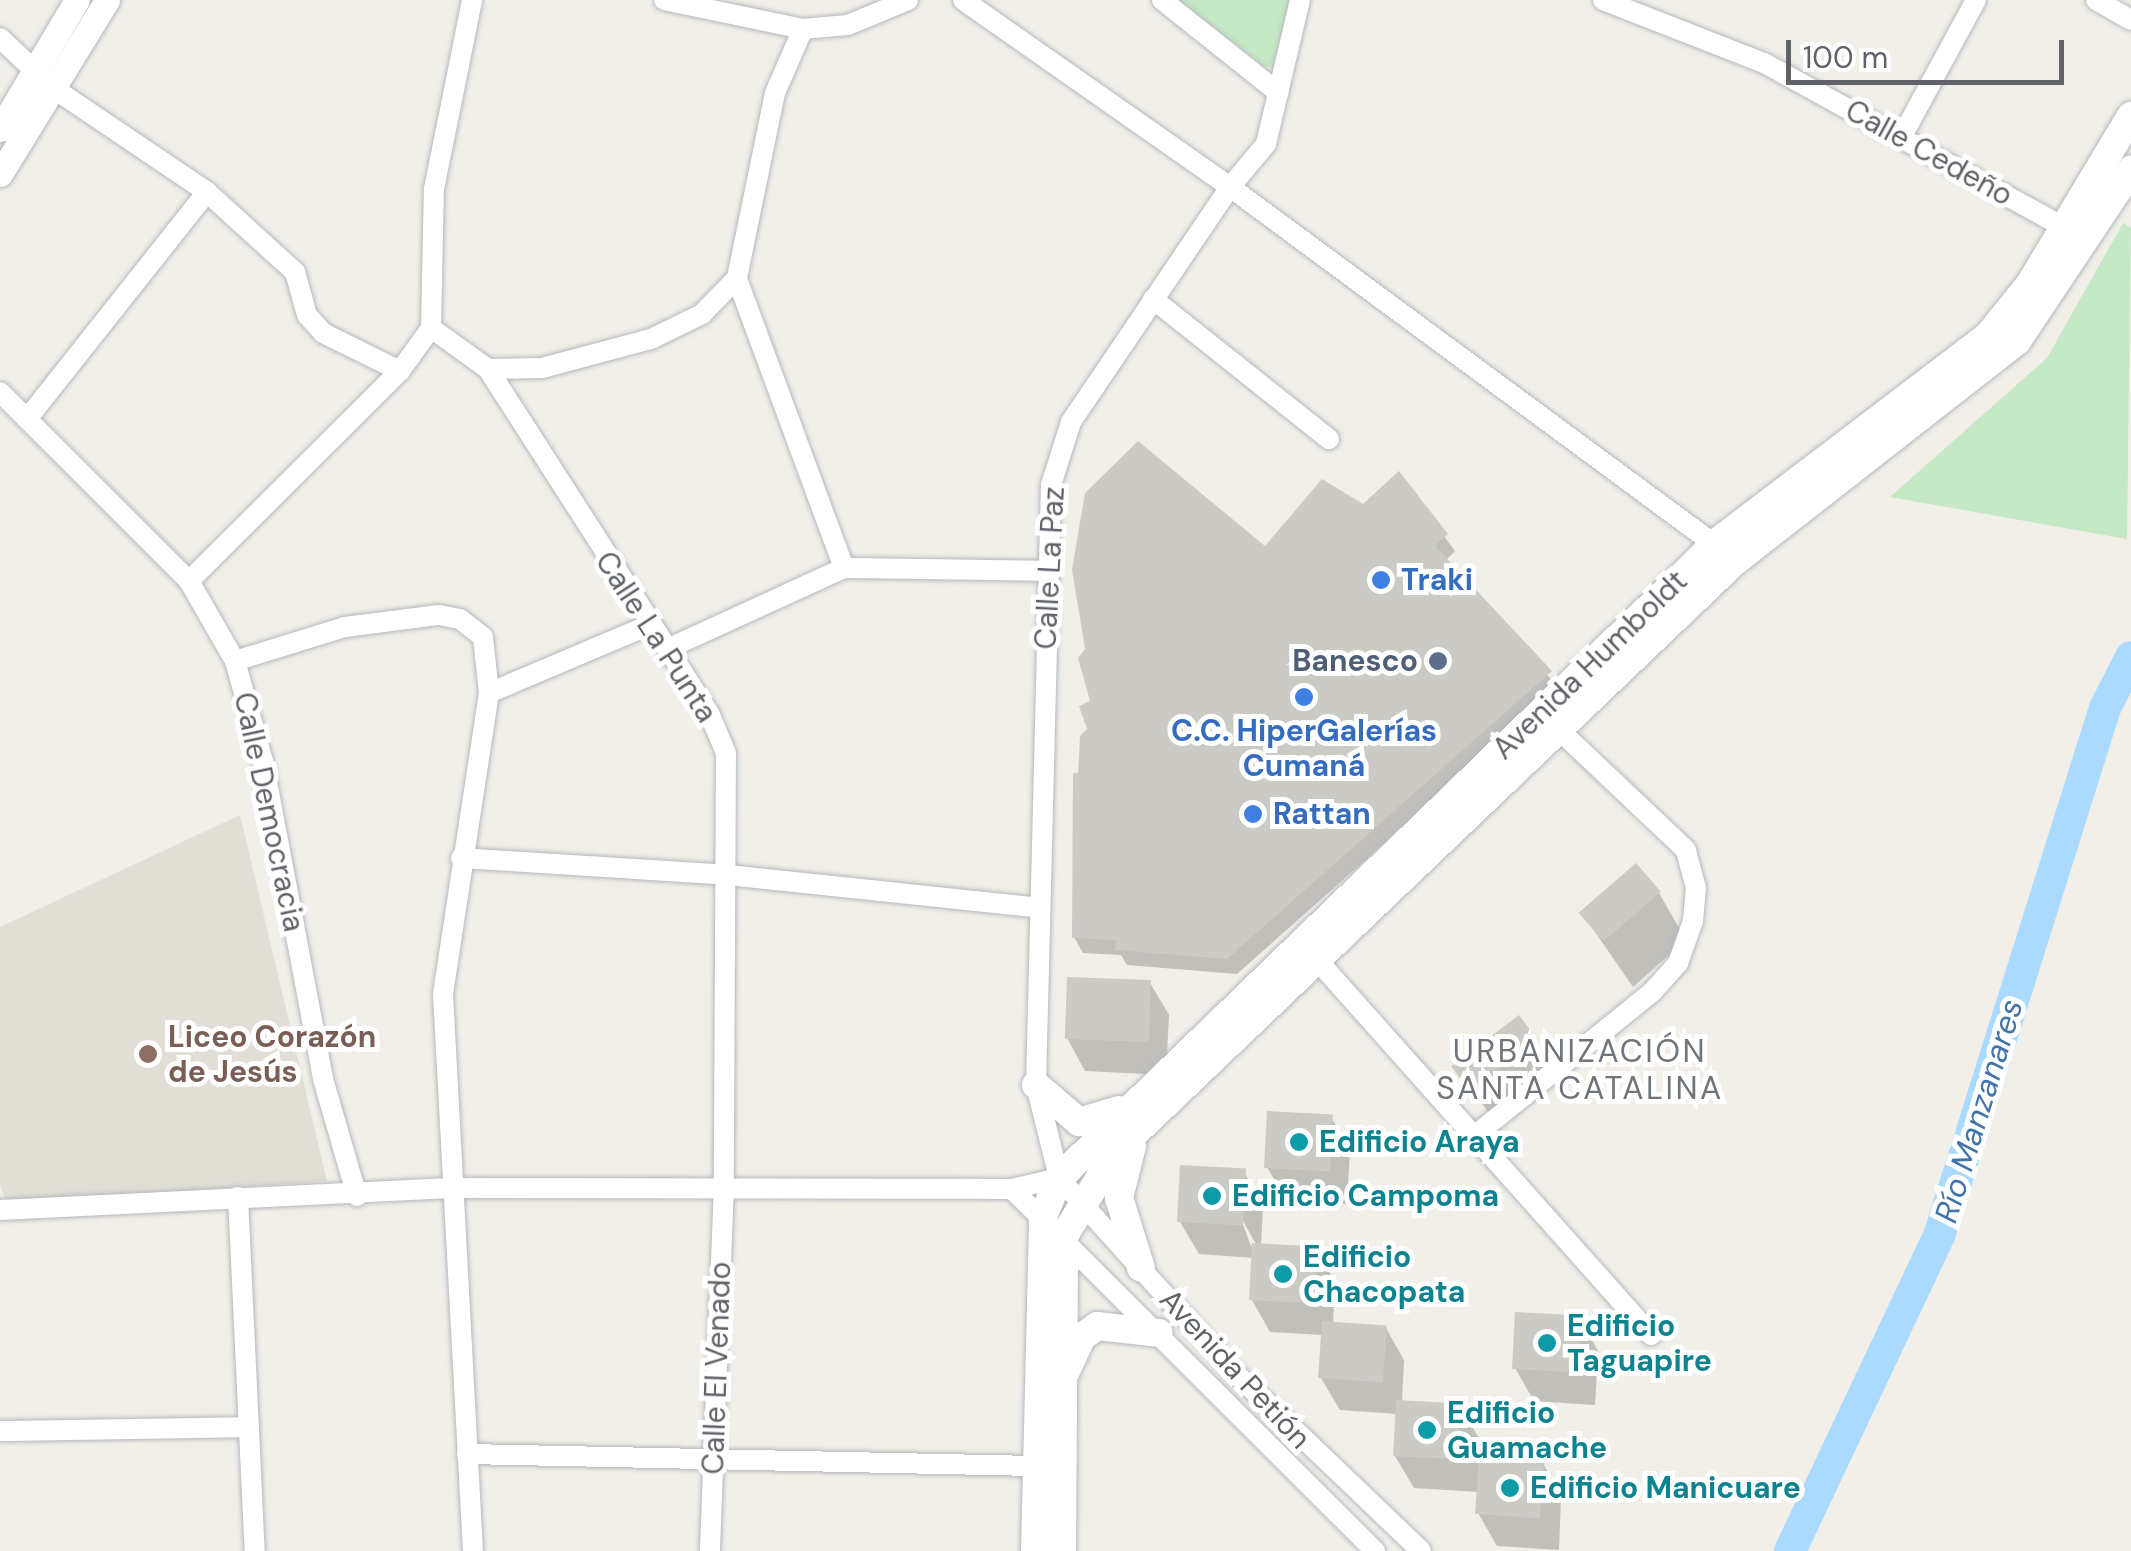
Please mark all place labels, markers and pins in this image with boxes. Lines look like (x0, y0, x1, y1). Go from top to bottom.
place label: Traki (1401, 562, 1473, 598)
marker: Traki (1370, 569, 1392, 591)
place label: Banesco (1292, 643, 1418, 679)
marker: Banesco (1427, 650, 1449, 672)
marker: C.C. HiperGalerías Cumaná (1293, 686, 1315, 708)
place label: C.C. HiperGalerías Cumaná (1171, 713, 1437, 784)
place label: Rattan (1273, 796, 1371, 832)
marker: Rattan (1242, 803, 1264, 825)
place label: Liceo Corazón de Jesús (168, 1019, 376, 1090)
marker: Liceo Corazón de Jesús (137, 1043, 159, 1065)
place label: Edificio Araya (1319, 1124, 1519, 1160)
marker: Edificio Araya (1288, 1131, 1310, 1153)
place label: Edificio Campoma (1232, 1178, 1499, 1214)
marker: Edificio Campoma (1201, 1185, 1223, 1207)
place label: Edificio Chacopata (1303, 1239, 1465, 1310)
marker: Edificio Chacopata (1272, 1263, 1294, 1285)
place label: Edificio Taguapire (1567, 1308, 1712, 1378)
marker: Edificio Taguapire (1536, 1332, 1558, 1354)
place label: Edificio Guamache (1447, 1395, 1607, 1466)
marker: Edificio Guamache (1416, 1419, 1438, 1441)
place label: Edificio Manicuare (1530, 1470, 1801, 1506)
marker: Edificio Manicuare (1499, 1477, 1521, 1499)

